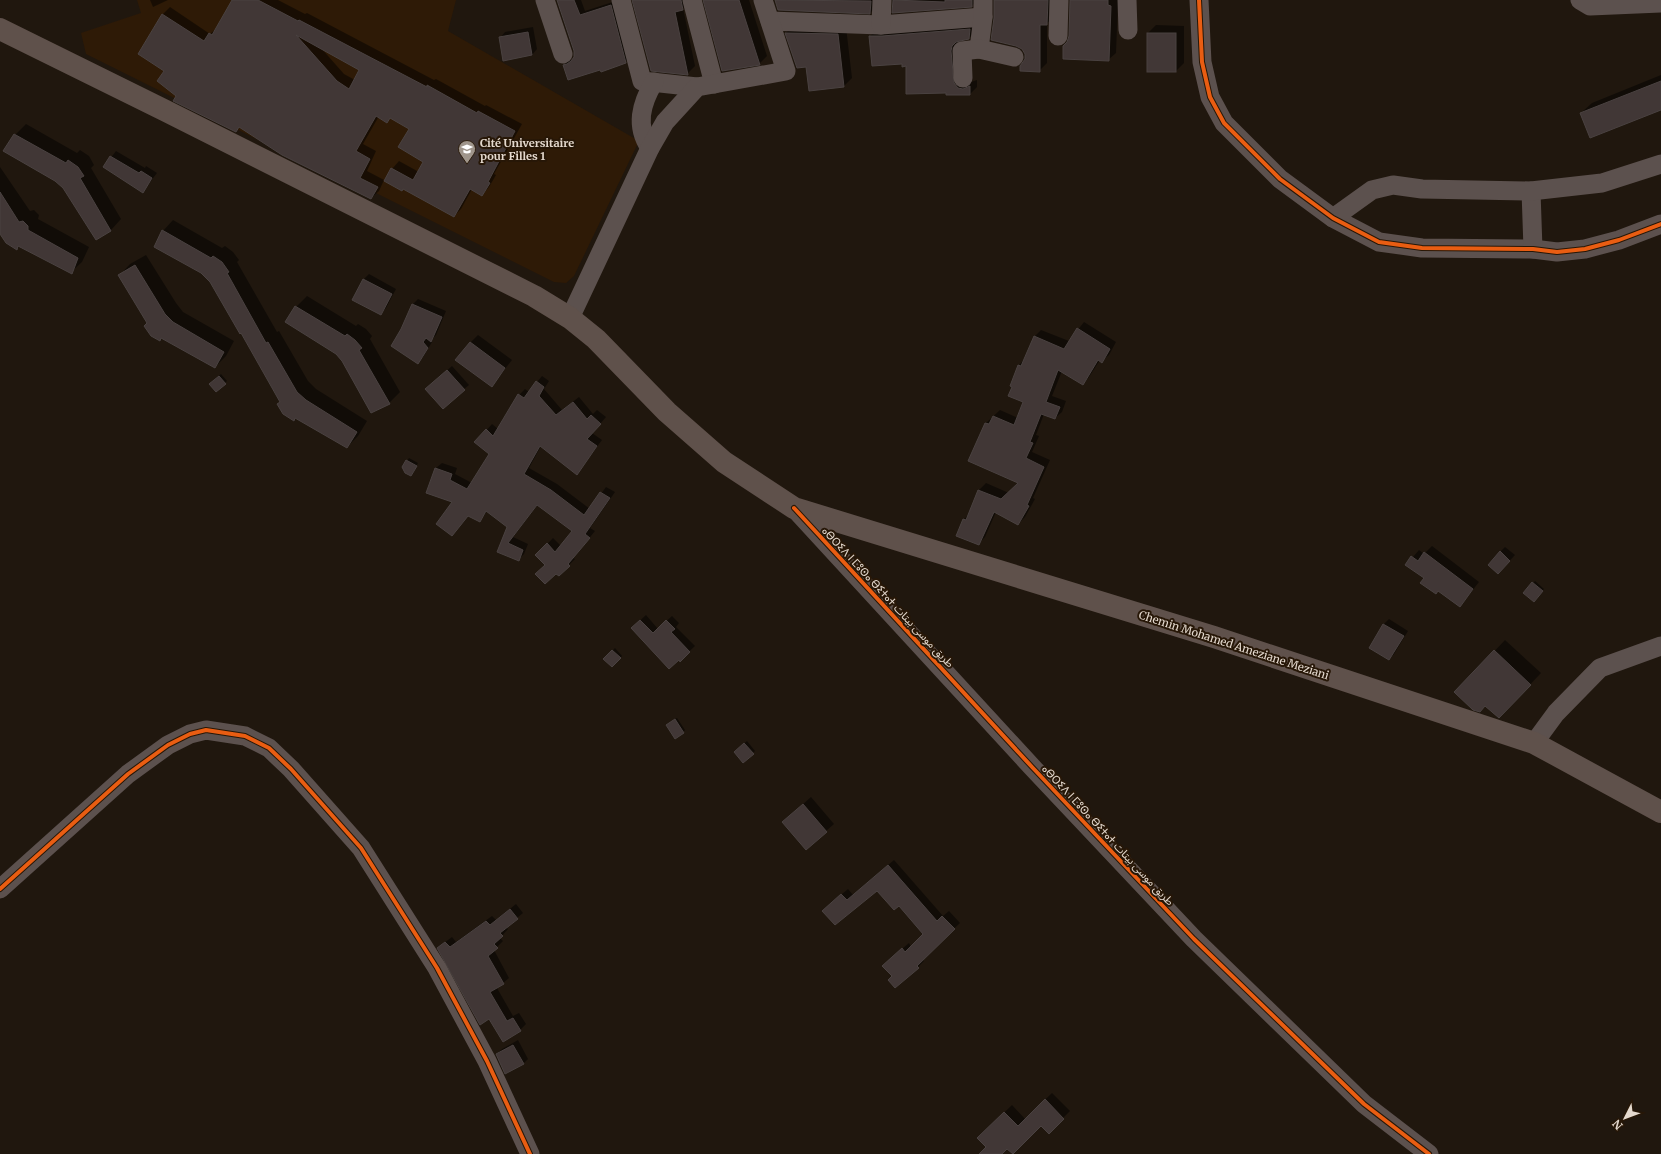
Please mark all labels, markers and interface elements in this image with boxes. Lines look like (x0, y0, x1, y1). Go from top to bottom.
place label: Cité Universitaire pour Filles 1 (480, 136, 574, 163)
school or university icon: Cité Universitaire pour Filles 1 (457, 139, 477, 164)
street label: ⴰⴱⵔⵉⴷ ⵏ ⵎⵓⵙⴰ ⴱⵉⵜⴰⵜ طريق موسى بيتات (819, 524, 957, 670)
street label: Chemin Mohamed Ameziane Meziani (1137, 608, 1331, 683)
street label: ⴰⴱⵔⵉⴷ ⵏ ⵎⵓⵙⴰ ⴱⵉⵜⴰⵜ طريق موسى بيتات (1039, 762, 1177, 908)
north arrow (1605, 1098, 1645, 1138)
text: N (1609, 1117, 1626, 1133)

